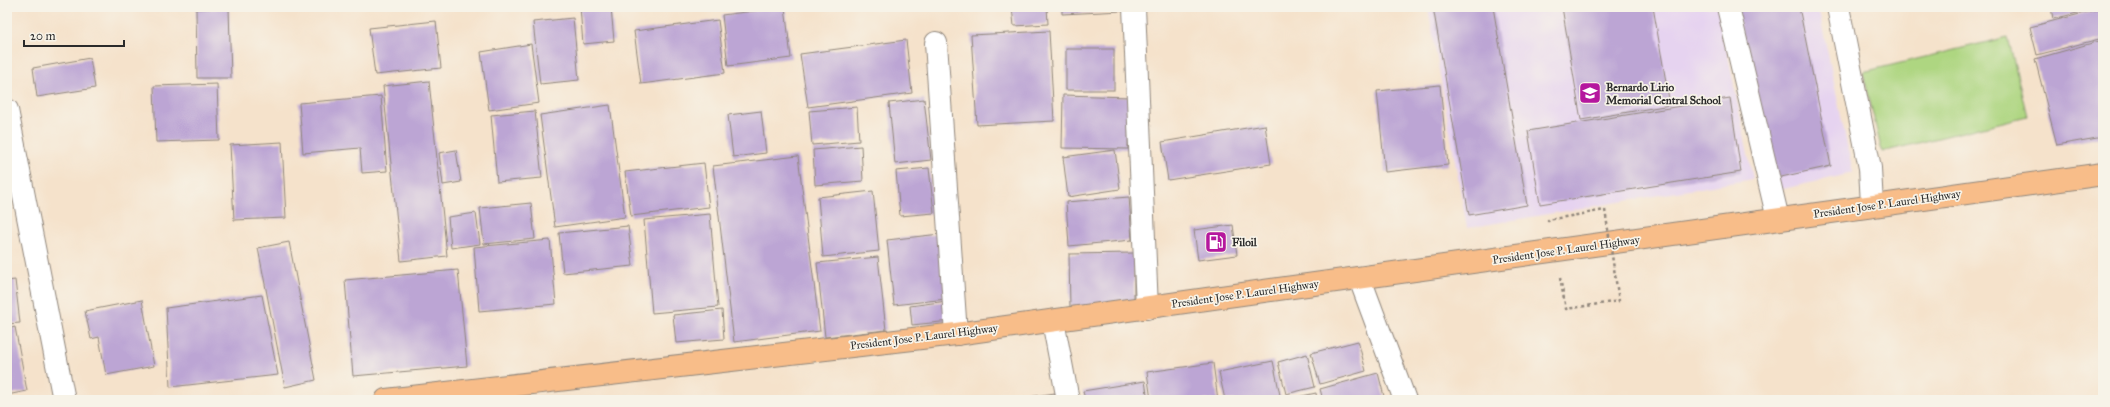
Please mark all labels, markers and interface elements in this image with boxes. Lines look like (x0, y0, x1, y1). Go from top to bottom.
scale bar (24, 22, 124, 48)
text: 20 m (30, 29, 56, 43)
school or university icon: Bernardo Lirio Memorial Central School (1577, 80, 1603, 106)
place label: Bernardo Lirio Memorial Central School (1606, 81, 1722, 107)
street label: President Jose P. Laurel Highway (1813, 187, 1962, 222)
fuel station icon: Filoil (1203, 229, 1229, 255)
street label: President Jose P. Laurel Highway (1492, 233, 1641, 268)
place label: Filoil (1232, 236, 1258, 249)
street label: President Jose P. Laurel Highway (1171, 277, 1320, 312)
street label: President Jose P. Laurel Highway (850, 321, 999, 353)

